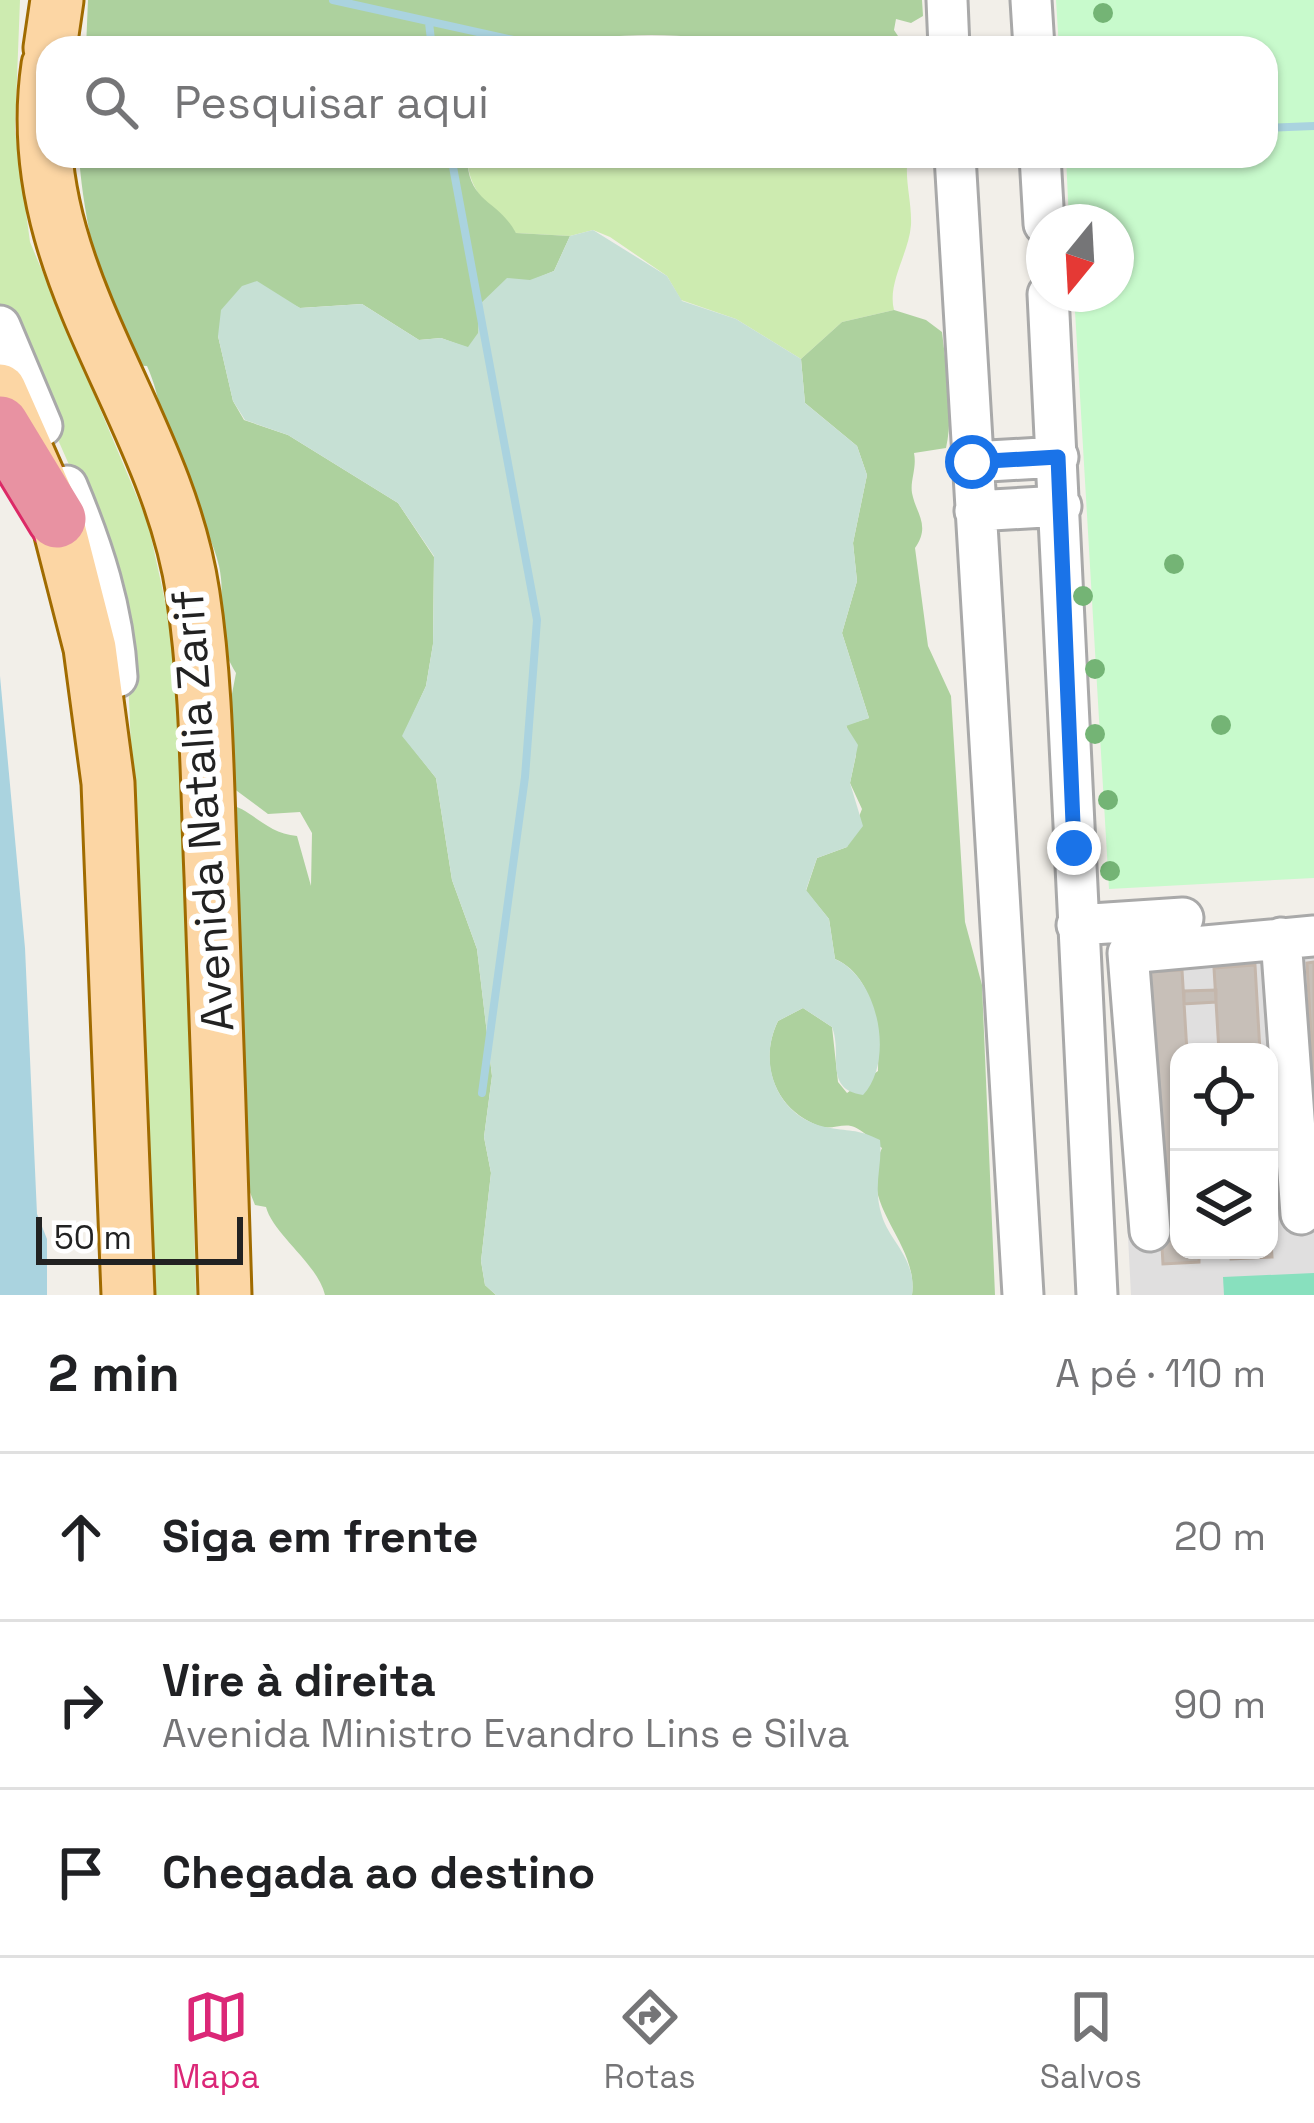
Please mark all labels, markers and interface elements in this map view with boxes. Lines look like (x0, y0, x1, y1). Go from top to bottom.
search box (36, 36, 1278, 168)
icon: search (78, 69, 144, 135)
text: Pesquisar aqui (174, 74, 489, 131)
north arrow (1026, 204, 1134, 312)
route start (945, 435, 999, 489)
street label: Avenida Natalia Zarif (159, 588, 246, 1034)
route end (1047, 821, 1101, 875)
map controls (1170, 1043, 1278, 1259)
button: locate (1170, 1043, 1278, 1151)
button: layers (1170, 1151, 1278, 1259)
scale bar (36, 1211, 243, 1264)
text: 50 m (54, 1217, 132, 1259)
text: 2 min (48, 1341, 180, 1406)
text: A pé · 110 m (1055, 1349, 1266, 1398)
icon: ahead (48, 1504, 114, 1570)
text: Siga em frente (162, 1508, 479, 1565)
text: 20 m (1174, 1512, 1266, 1561)
text: Vire à direita (162, 1652, 436, 1709)
icon: right (48, 1672, 114, 1738)
text: 90 m (1174, 1680, 1266, 1729)
text: Avenida Ministro Evandro Lins e Silva (162, 1709, 849, 1758)
icon: arrive (48, 1840, 114, 1906)
text: Chegada ao destino (162, 1844, 595, 1901)
tab: Mapa (172, 1984, 260, 2098)
tab: Rotas (604, 1984, 696, 2098)
tab: Salvos (1040, 1984, 1142, 2098)

